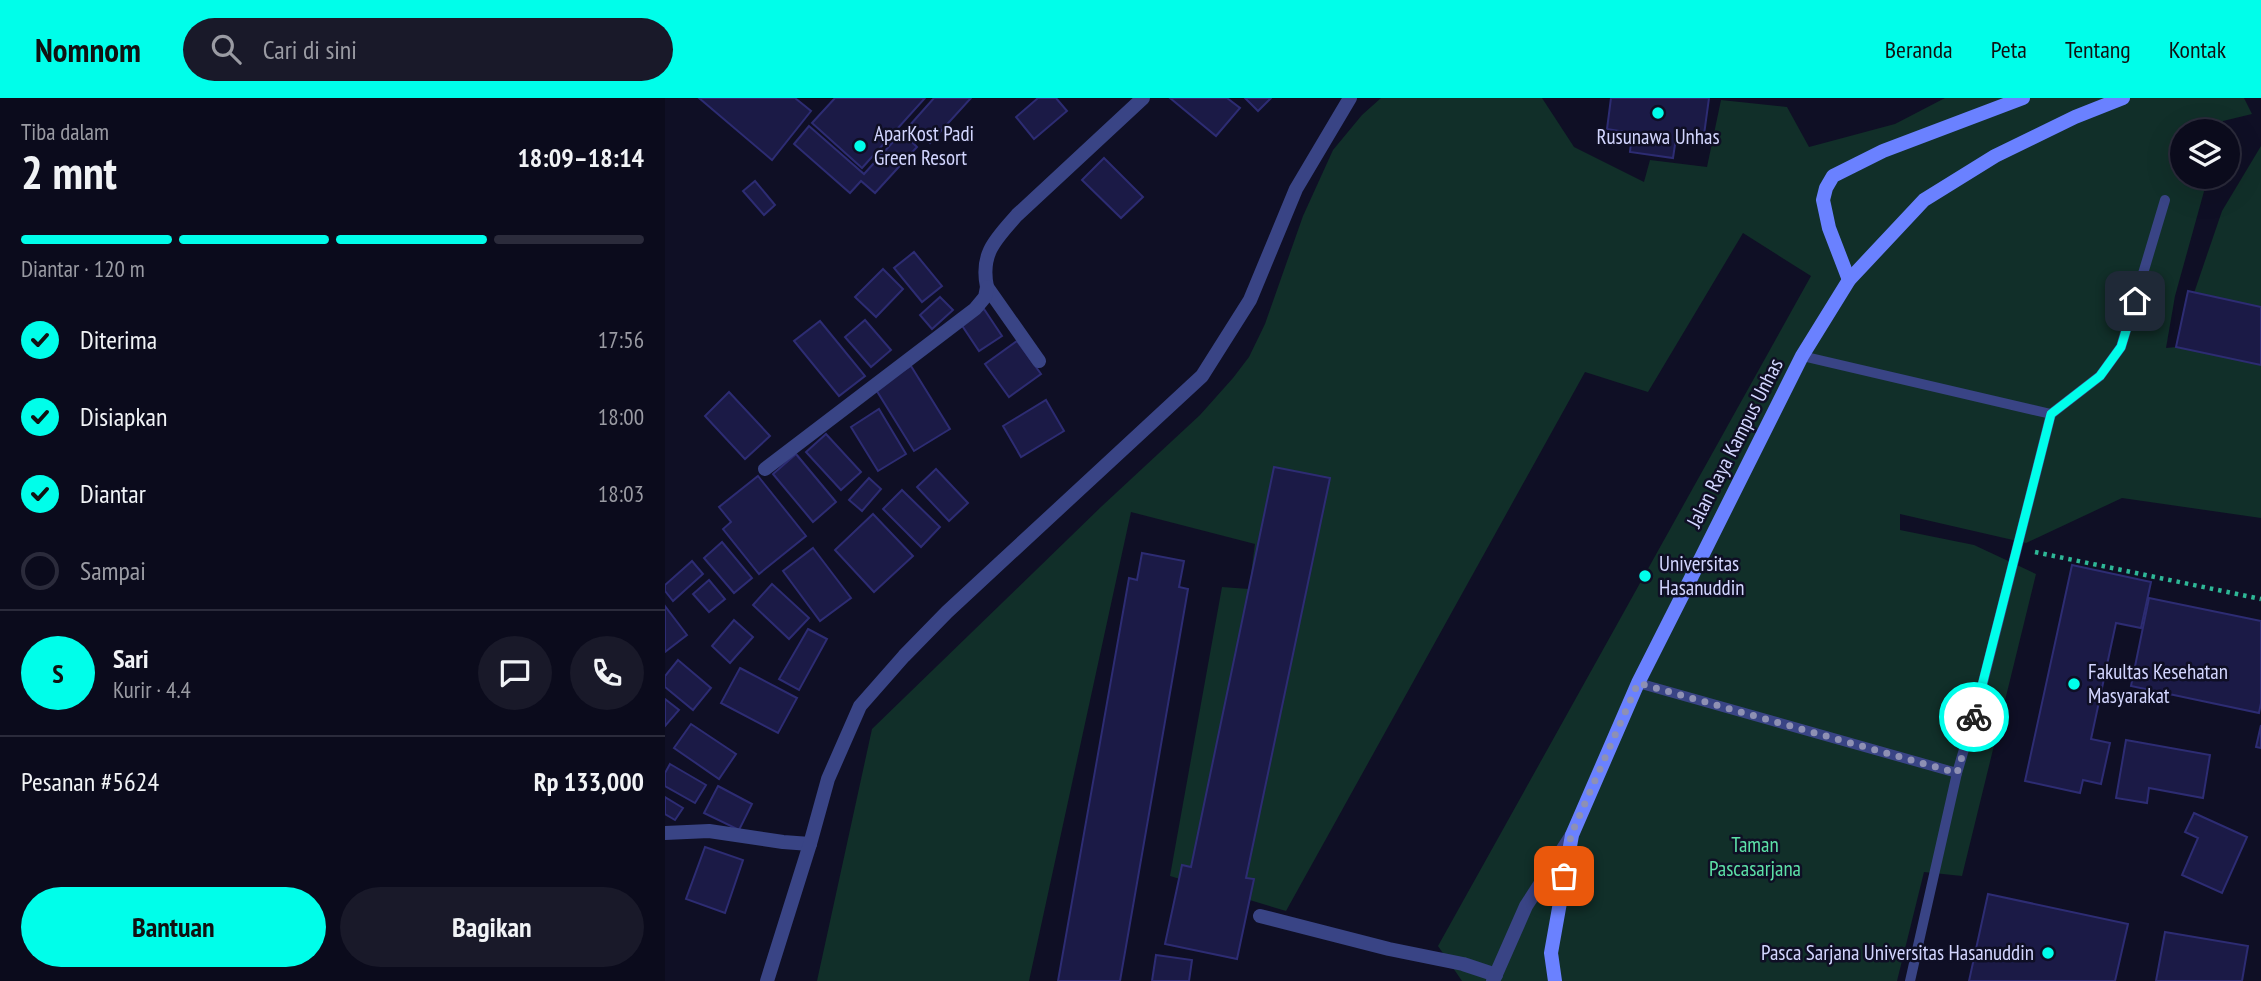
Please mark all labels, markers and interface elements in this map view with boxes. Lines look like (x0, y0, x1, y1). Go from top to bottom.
search box (183, 18, 673, 81)
text: Nomnom (35, 28, 141, 71)
icon: search (207, 30, 245, 68)
text: Cari di sini (263, 33, 357, 66)
text: Beranda (1885, 34, 1953, 65)
text: Peta (1991, 34, 2027, 65)
text: Tentang (2065, 34, 2131, 65)
text: Kontak (2169, 34, 2226, 65)
marker: Rusunawa Unhas (1650, 105, 1666, 121)
text: Tiba dalam (21, 117, 109, 146)
map controls (2170, 119, 2240, 189)
button: layers (2170, 119, 2240, 189)
place label: AparKost Padi Green Resort (874, 120, 974, 171)
place label: Rusunawa Unhas (1596, 123, 1720, 150)
marker: AparKost Padi Green Resort (852, 138, 868, 154)
text: 18:09–18:14 (517, 141, 644, 174)
text: 2 mnt (21, 142, 117, 202)
text: Diantar · 120 m (21, 254, 145, 283)
pin (2105, 271, 2165, 331)
icon: home (2116, 282, 2154, 320)
icon: check (21, 321, 59, 359)
text: Diterima (80, 323, 157, 356)
text: 17:56 (598, 325, 644, 354)
street label: Jalan Raya Kampus Unhas (1680, 354, 1789, 533)
icon: check (21, 398, 59, 436)
text: Disiapkan (80, 400, 167, 433)
text: 18:00 (598, 402, 644, 431)
icon: check (21, 475, 59, 513)
text: Diantar (80, 477, 146, 510)
text: 18:03 (598, 479, 644, 508)
place label: Universitas Hasanuddin (1659, 550, 1744, 601)
text: Sampai (80, 554, 146, 587)
marker: Universitas Hasanuddin (1637, 568, 1653, 584)
button: chat (478, 636, 552, 710)
button: phone (570, 636, 644, 710)
text: Sari (113, 642, 149, 675)
text: S (52, 657, 64, 690)
place label: Fakultas Kesehatan Masyarakat (2088, 658, 2228, 709)
text: Kurir · 4.4 (113, 675, 191, 704)
marker: Fakultas Kesehatan Masyarakat (2066, 676, 2082, 692)
courier (1939, 682, 2009, 752)
icon: bike (1955, 698, 1993, 736)
text: Pesanan #5624 (21, 765, 159, 798)
text: Rp 133,000 (534, 765, 644, 798)
park label: Taman Pascasarjana (1709, 831, 1801, 882)
pin (1534, 846, 1594, 906)
icon: bag (1545, 857, 1583, 895)
button: Bantuan (21, 887, 326, 967)
button: Bagikan (340, 887, 644, 967)
place label: Pasca Sarjana Universitas Hasanuddin (1761, 939, 2034, 966)
marker: Pasca Sarjana Universitas Hasanuddin (2040, 945, 2056, 961)

